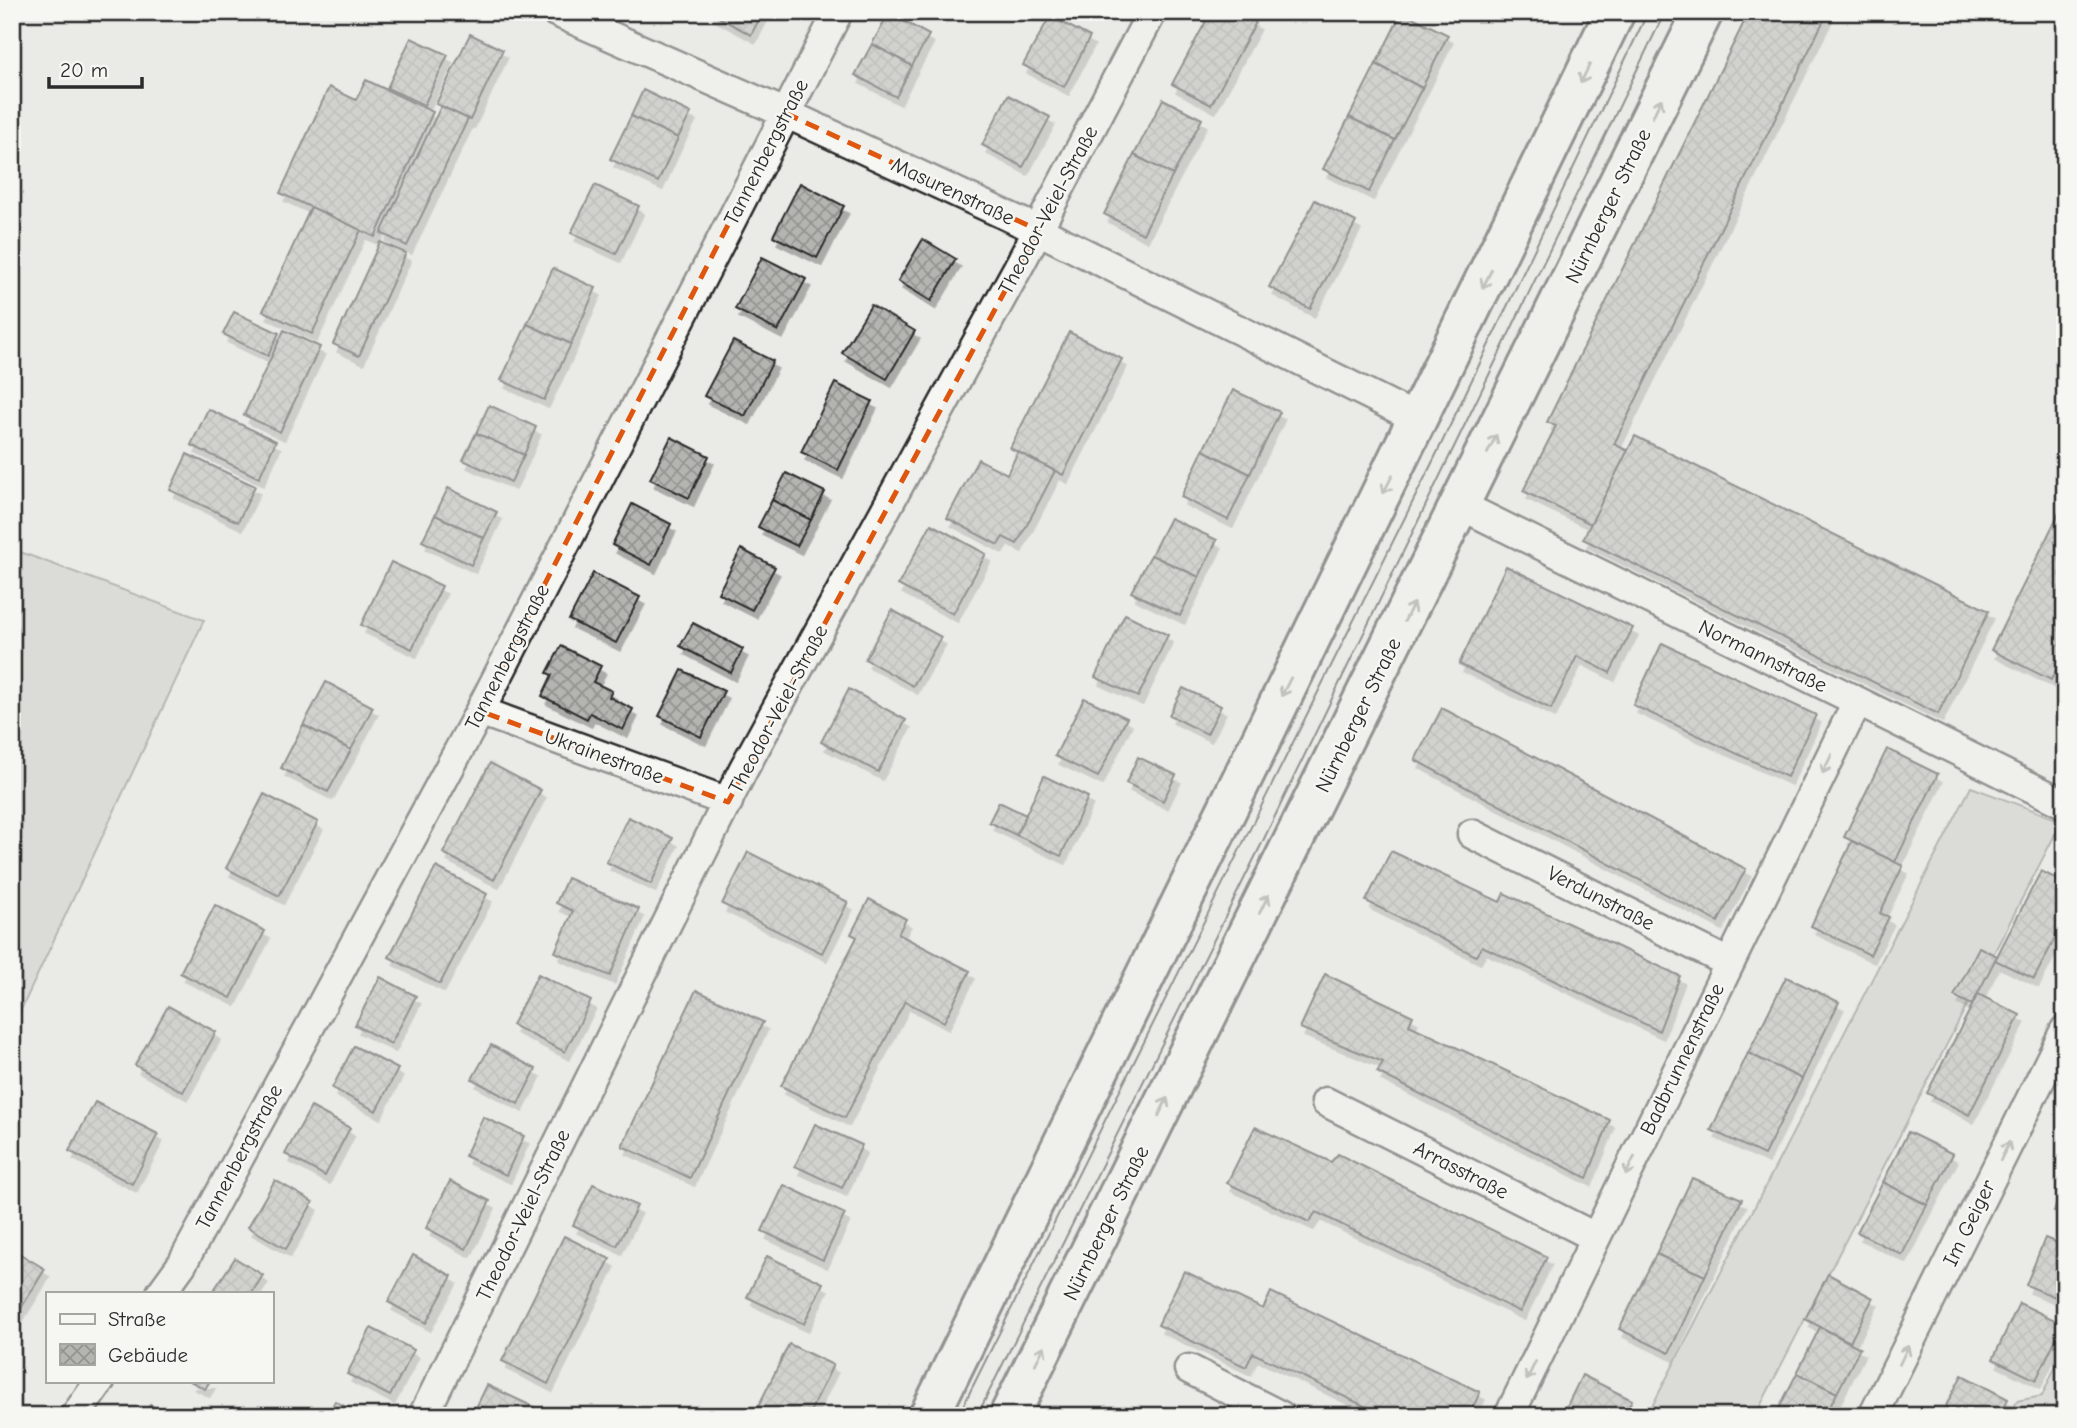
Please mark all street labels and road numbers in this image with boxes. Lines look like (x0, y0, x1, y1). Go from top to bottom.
street label: Tannenbergstraße (719, 75, 813, 229)
street label: Theodor-Veiel-Straße (993, 121, 1103, 299)
street label: Nürnberger Straße (1560, 125, 1656, 287)
street label: Masurenstraße (888, 152, 1018, 230)
street label: Tannenbergstraße (460, 580, 554, 734)
street label: Normannstraße (1695, 615, 1831, 697)
street label: Theodor-Veiel-Straße (723, 620, 833, 798)
street label: Nürnberger Straße (1310, 634, 1406, 796)
street label: Ukrainestraße (541, 723, 667, 789)
street label: Verdunstraße (1544, 861, 1658, 935)
street label: Badbrunnenstraße (1635, 979, 1729, 1139)
street label: Tannenbergstraße (191, 1080, 287, 1234)
street label: Theodor-Veiel-Straße (471, 1125, 575, 1305)
street label: Arrasstraße (1410, 1136, 1512, 1204)
street label: Nürnberger Straße (1058, 1142, 1154, 1304)
street label: Im Geiger (1938, 1175, 2000, 1270)

